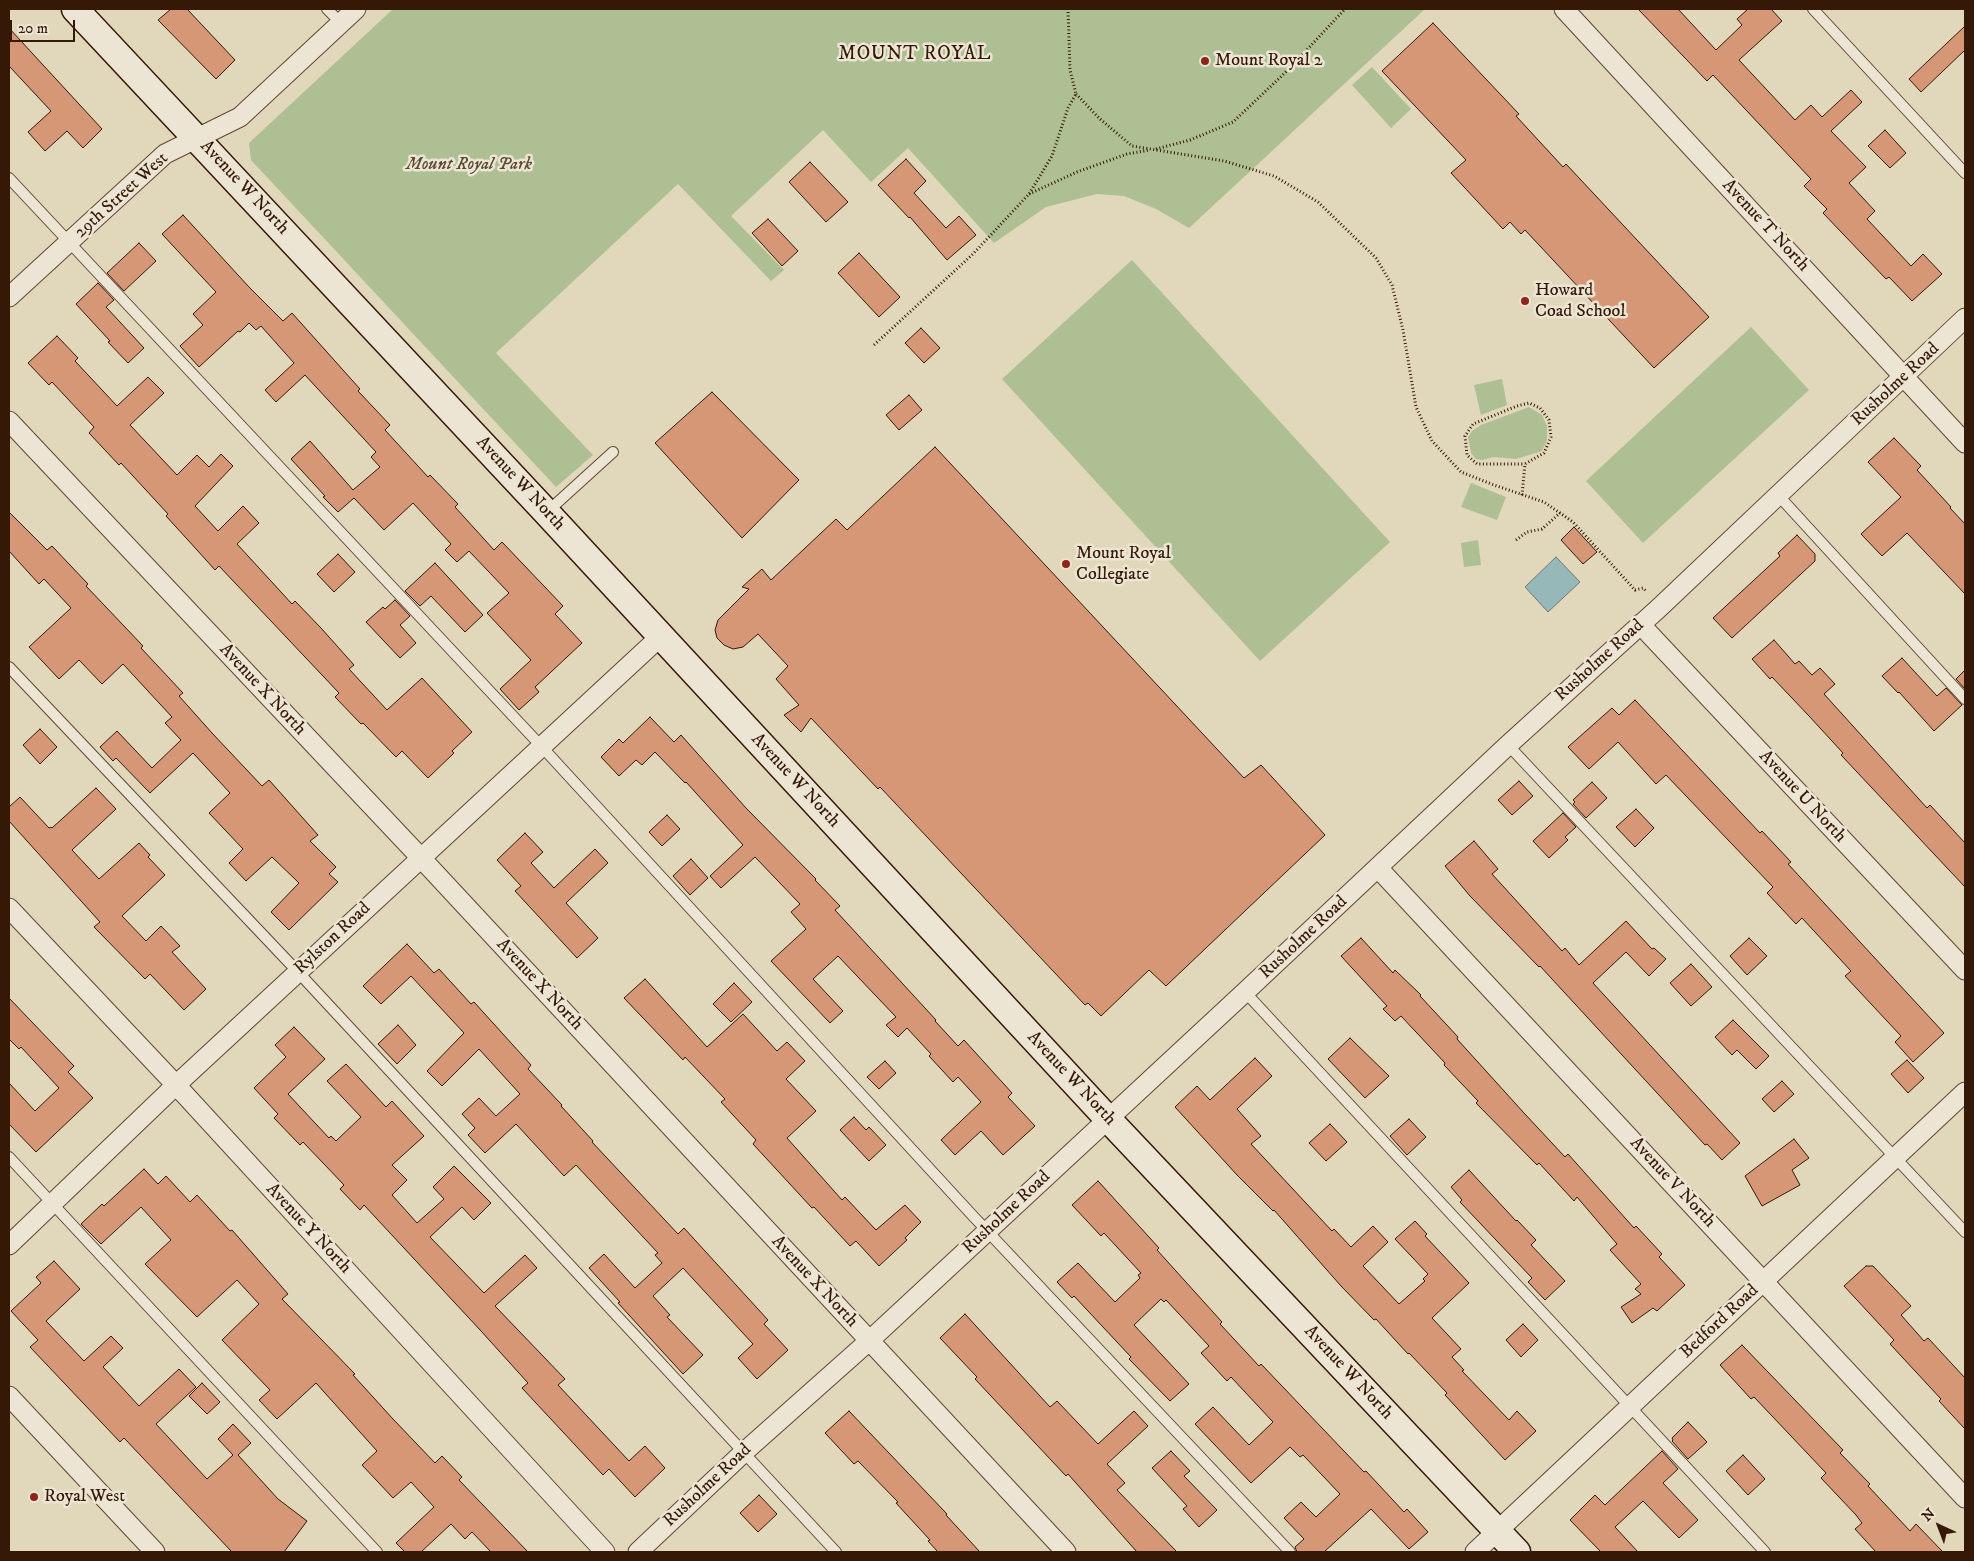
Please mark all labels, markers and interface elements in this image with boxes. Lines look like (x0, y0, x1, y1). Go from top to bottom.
scale bar (12, 10, 78, 42)
text: 20 m (18, 19, 48, 38)
district label: MOUNT ROYAL (837, 44, 993, 66)
place label: Mount Royal 2 (1215, 50, 1323, 72)
marker: Mount Royal 2 (1199, 55, 1211, 67)
street label: Avenue W North (195, 136, 293, 240)
street label: 29th Street West (71, 148, 173, 244)
park label: Mount Royal Park (406, 154, 532, 176)
street label: Avenue T North (1717, 175, 1813, 277)
place label: Howard Coad School (1535, 280, 1626, 322)
marker: Howard Coad School (1519, 295, 1531, 307)
street label: Rusholme Road (1848, 339, 1944, 431)
street label: Avenue W North (471, 432, 569, 536)
place label: Mount Royal Collegiate (1076, 543, 1171, 586)
marker: Mount Royal Collegiate (1060, 558, 1072, 570)
street label: Rusholme Road (1551, 615, 1649, 707)
street label: Avenue X North (214, 640, 310, 740)
street label: Avenue W North (746, 729, 844, 833)
street label: Avenue U North (1754, 746, 1850, 848)
street label: Rusholme Road (1256, 892, 1352, 984)
street label: Rylston Road (290, 898, 376, 980)
street label: Avenue X North (491, 935, 587, 1035)
street label: Avenue W North (1022, 1027, 1120, 1131)
street label: Avenue V North (1625, 1133, 1719, 1233)
street label: Rusholme Road (959, 1167, 1055, 1259)
street label: Avenue Y North (261, 1179, 355, 1279)
street label: Avenue X North (766, 1232, 862, 1332)
street label: Bedford Road (1676, 1280, 1764, 1364)
street label: Avenue W North (1299, 1321, 1397, 1425)
street label: Rusholme Road (660, 1440, 756, 1532)
place label: Royal West (44, 1486, 125, 1508)
marker: Royal West (28, 1491, 40, 1503)
north arrow (1914, 1501, 1964, 1551)
text: N (1918, 1505, 1939, 1526)

